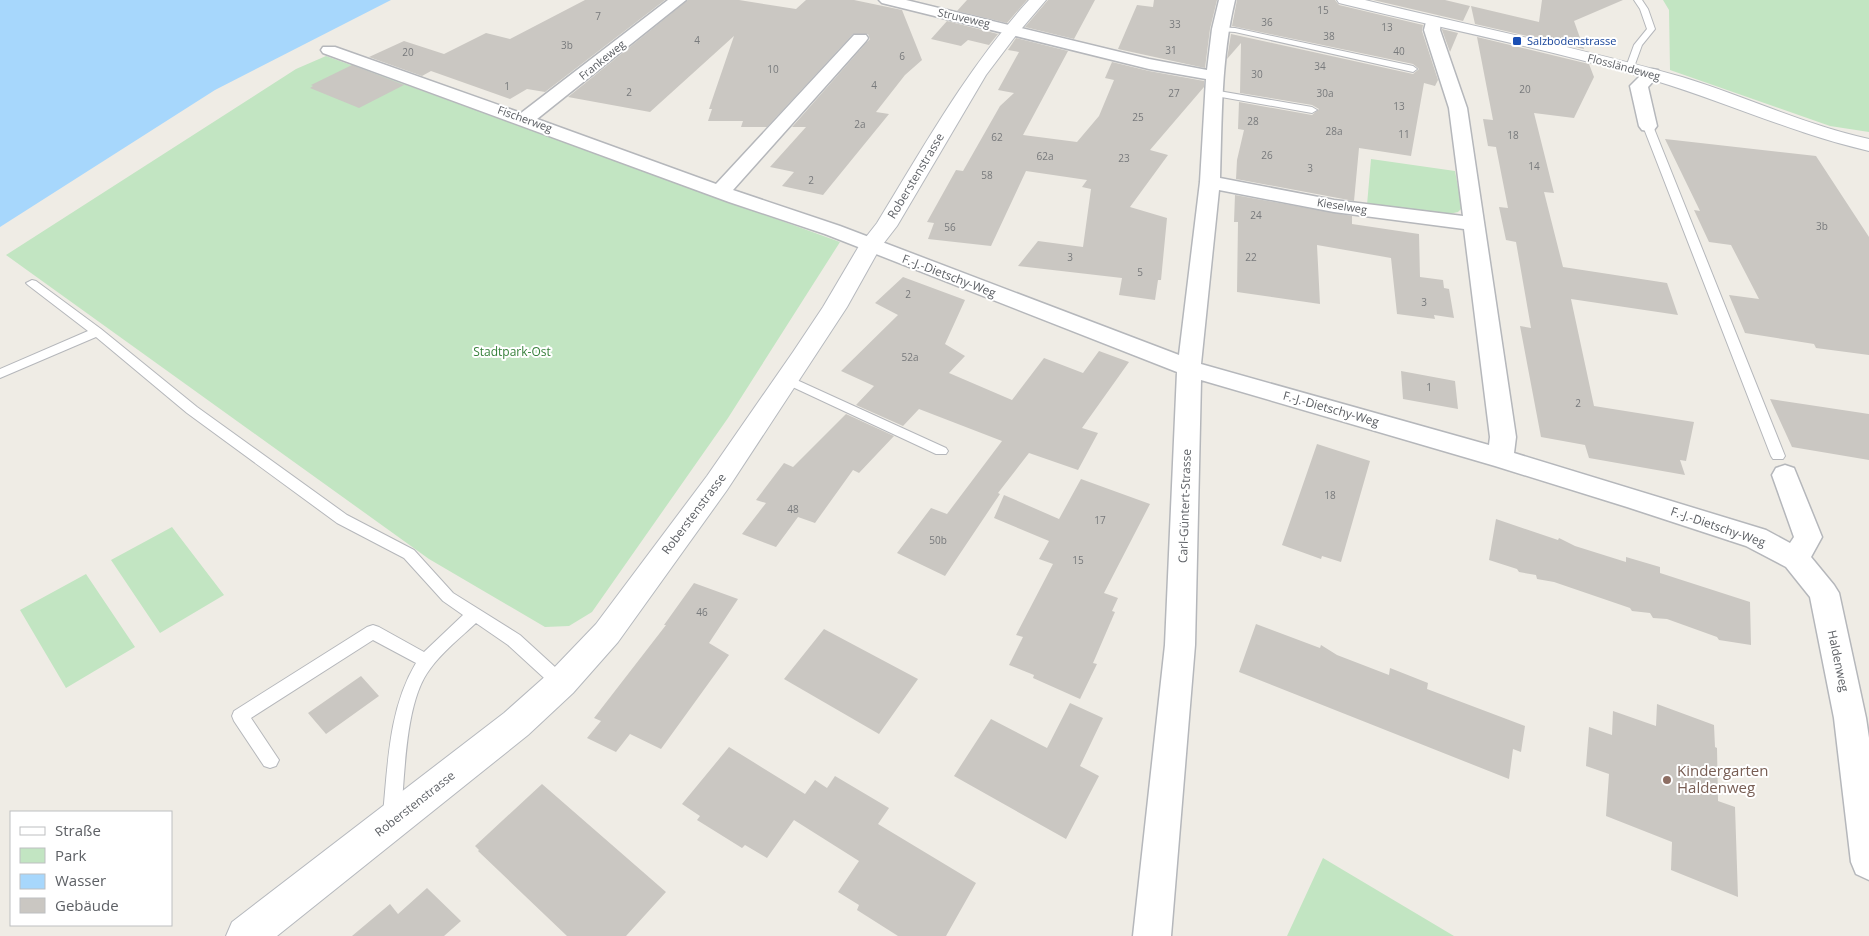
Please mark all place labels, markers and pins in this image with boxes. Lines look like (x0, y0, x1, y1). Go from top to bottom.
place label: Salzbodenstrasse (1527, 33, 1617, 48)
marker: Salzbodenstrasse (1511, 35, 1523, 47)
place label: Kindergarten Haldenweg (1677, 760, 1768, 797)
marker: Kindergarten Haldenweg (1661, 774, 1673, 786)

